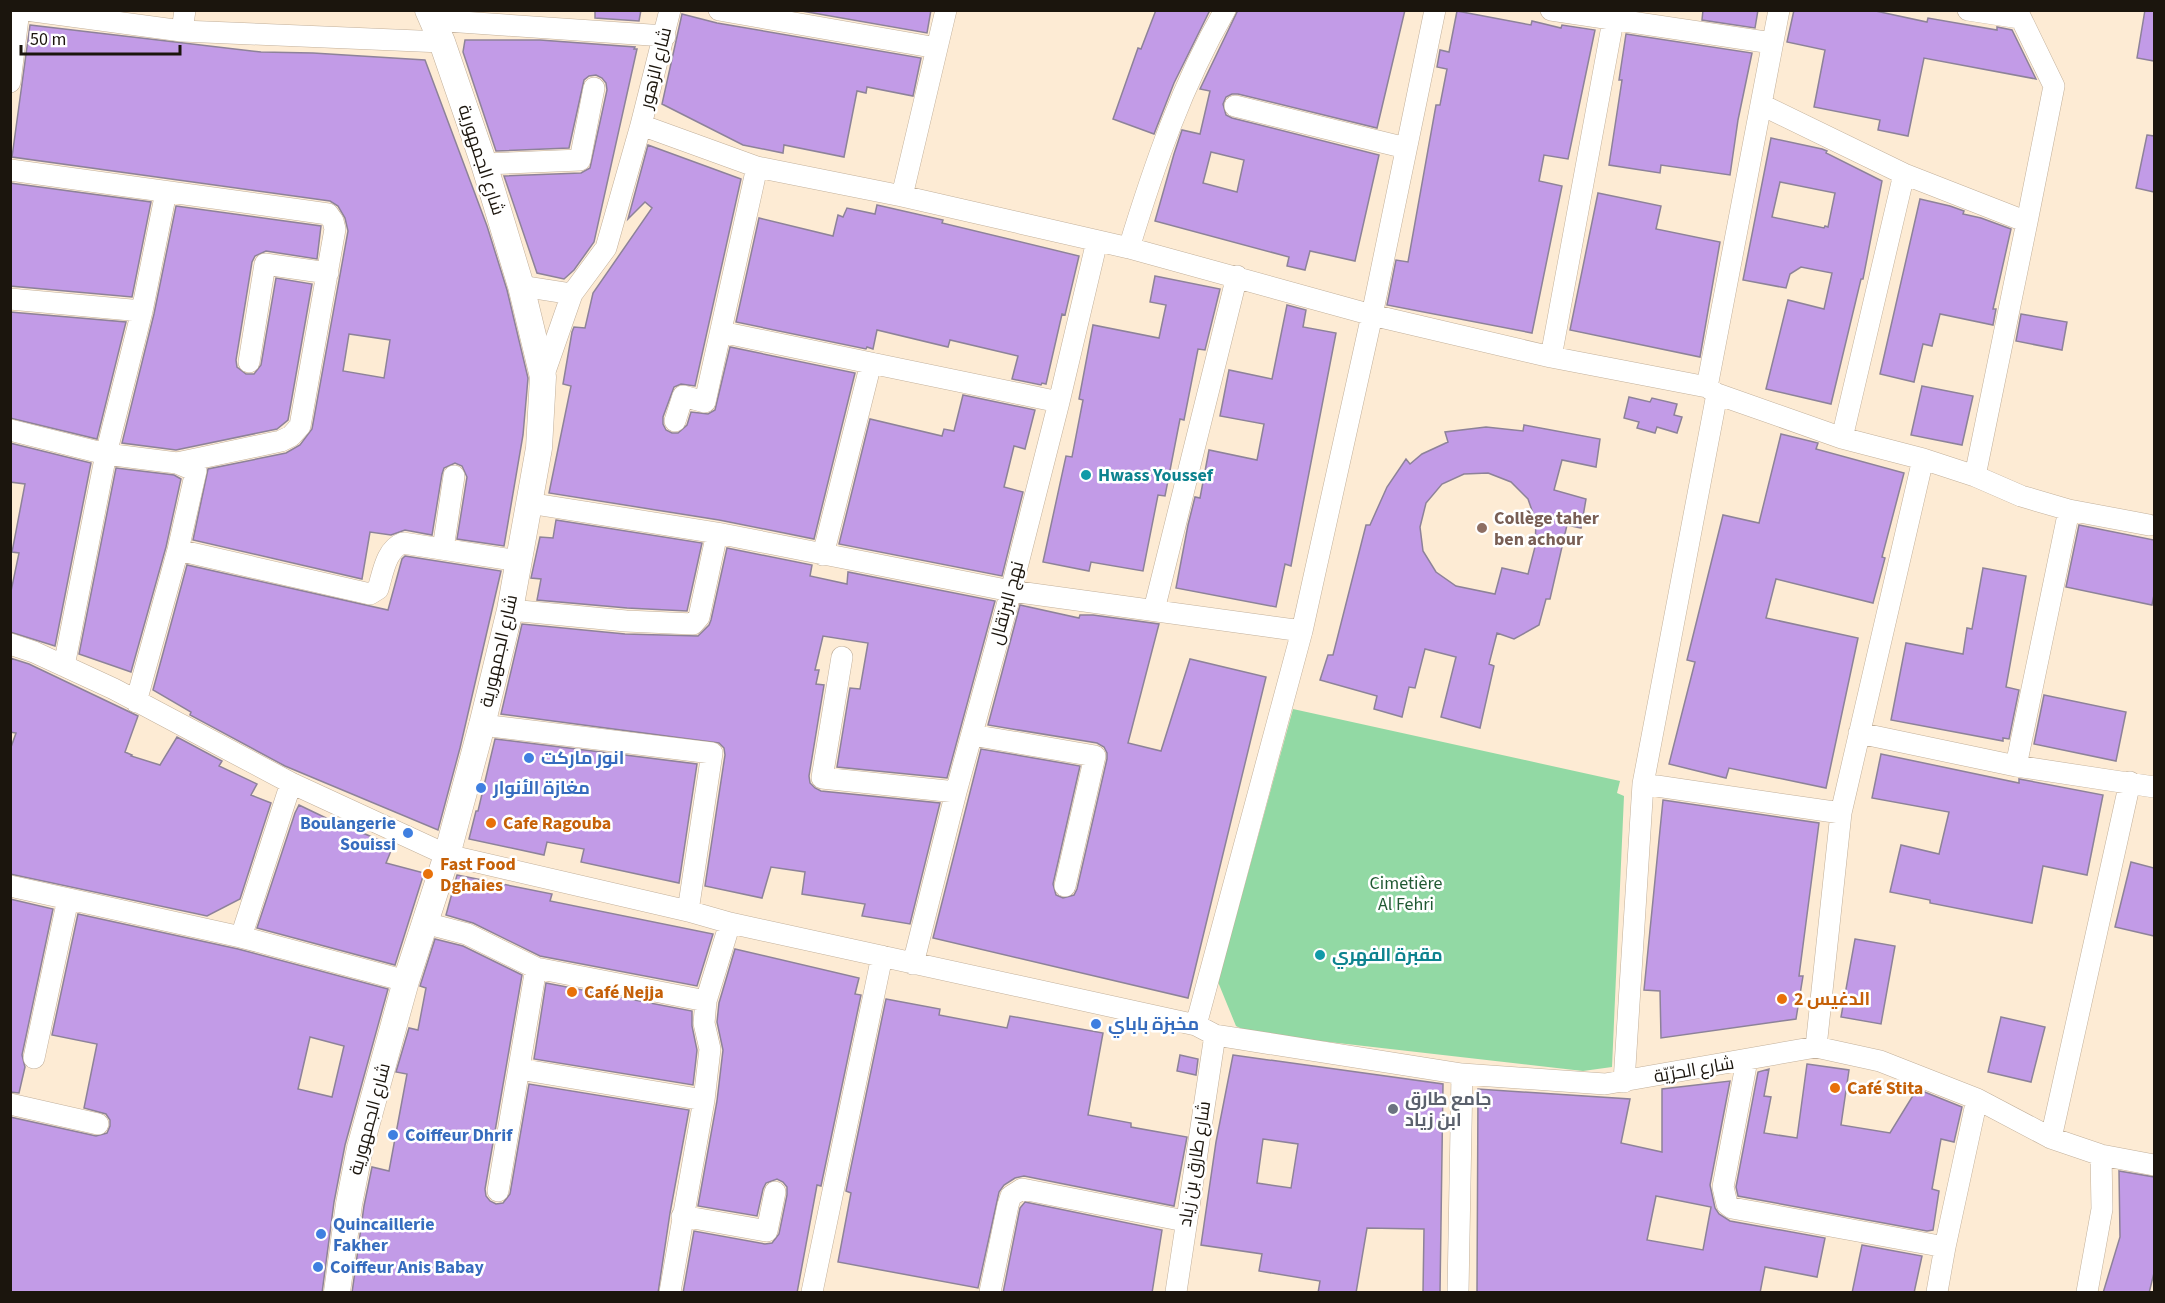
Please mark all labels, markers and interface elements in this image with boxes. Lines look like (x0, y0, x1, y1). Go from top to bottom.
scale bar (21, 18, 180, 56)
street label: شارع الزهور (634, 25, 678, 112)
text: 50 m (30, 27, 66, 52)
street label: شارع الجمهورية (451, 101, 511, 219)
place label: Hwass Youssef (1098, 463, 1214, 488)
marker: Hwass Youssef (1079, 468, 1093, 482)
place label: Collège taher ben achour (1494, 506, 1600, 552)
marker: Collège taher ben achour (1475, 521, 1489, 535)
street label: نهج البرتقال (984, 558, 1030, 648)
street label: شارع الجمهورية (474, 592, 524, 710)
place label: انور ماركت (541, 746, 624, 771)
marker: انور ماركت (522, 751, 536, 765)
place label: مغازة الأنوار (492, 776, 590, 801)
marker: مغازة الأنوار (474, 781, 488, 795)
place label: Boulangerie Souissi (300, 811, 396, 857)
place label: Cafe Ragouba (503, 811, 611, 836)
marker: Cafe Ragouba (484, 816, 498, 830)
marker: Boulangerie Souissi (401, 826, 415, 840)
place label: Fast Food Dghaies (440, 852, 516, 898)
marker: Fast Food Dghaies (421, 867, 435, 881)
park label: Cimetière Al Fehri (1370, 871, 1442, 917)
place label: مقبرة الفهري (1332, 943, 1443, 969)
marker: مقبرة الفهري (1313, 948, 1327, 962)
place label: Café Nejja (584, 980, 664, 1005)
marker: Café Nejja (565, 985, 579, 999)
place label: الدغيس 2 (1794, 987, 1870, 1012)
marker: الدغيس 2 (1775, 992, 1789, 1006)
place label: مخبزة باباي (1108, 1012, 1199, 1038)
marker: مخبزة باباي (1089, 1017, 1103, 1031)
street label: شارع الحرّيّة (1652, 1051, 1736, 1089)
street label: شارع الجمهورية (343, 1060, 397, 1178)
place label: Café Stita (1847, 1076, 1923, 1101)
marker: Café Stita (1828, 1081, 1842, 1095)
place label: جامع طارق ابن زياد (1405, 1087, 1491, 1133)
street label: شارع طارق بن زياد (1173, 1099, 1217, 1229)
marker: جامع طارق ابن زياد (1386, 1102, 1400, 1116)
place label: Coiffeur Dhrif (405, 1123, 513, 1148)
marker: Coiffeur Dhrif (386, 1128, 400, 1142)
place label: Quincaillerie Fakher (333, 1212, 435, 1258)
marker: Quincaillerie Fakher (314, 1227, 328, 1241)
place label: Coiffeur Anis Babay (330, 1255, 485, 1280)
marker: Coiffeur Anis Babay (311, 1260, 325, 1274)

